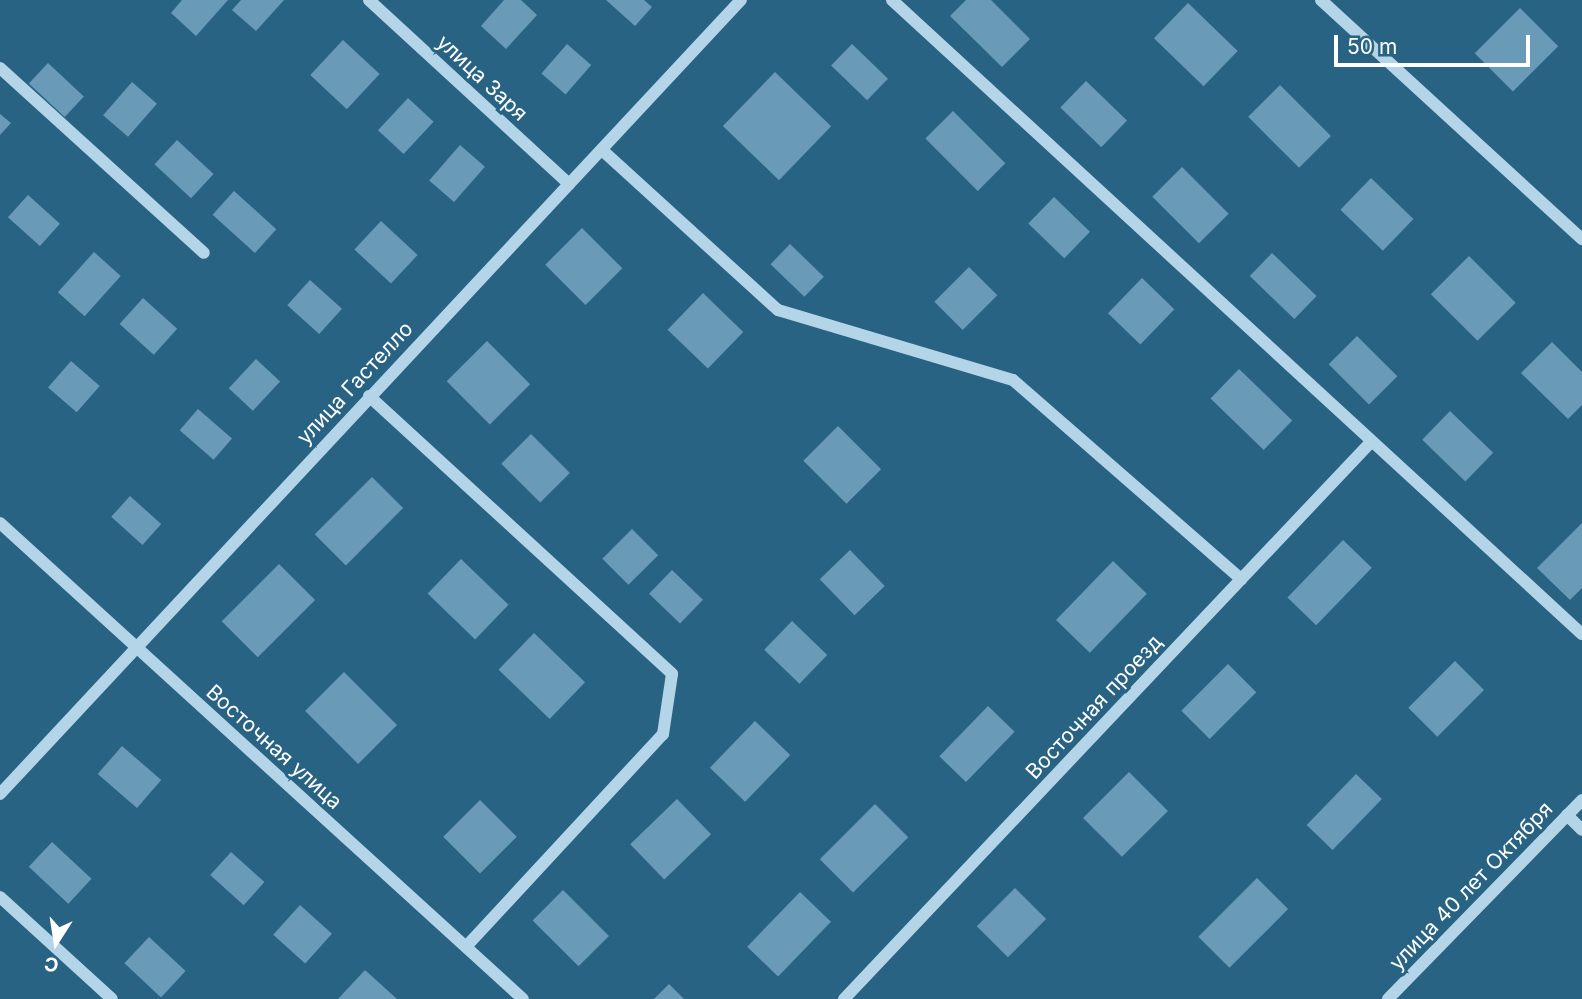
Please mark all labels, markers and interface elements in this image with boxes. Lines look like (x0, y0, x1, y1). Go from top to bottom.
scale bar (1337, 21, 1533, 65)
street label: улица Заря (431, 30, 533, 126)
text: 50 m (1347, 34, 1397, 59)
street label: улица Гастелло (292, 316, 418, 450)
street label: Восточная проезд (1021, 630, 1167, 784)
street label: Восточная улица (201, 679, 347, 815)
street label: улица 40 лет Октября (1384, 797, 1558, 975)
north arrow (21, 908, 91, 978)
text: С (42, 951, 61, 977)

